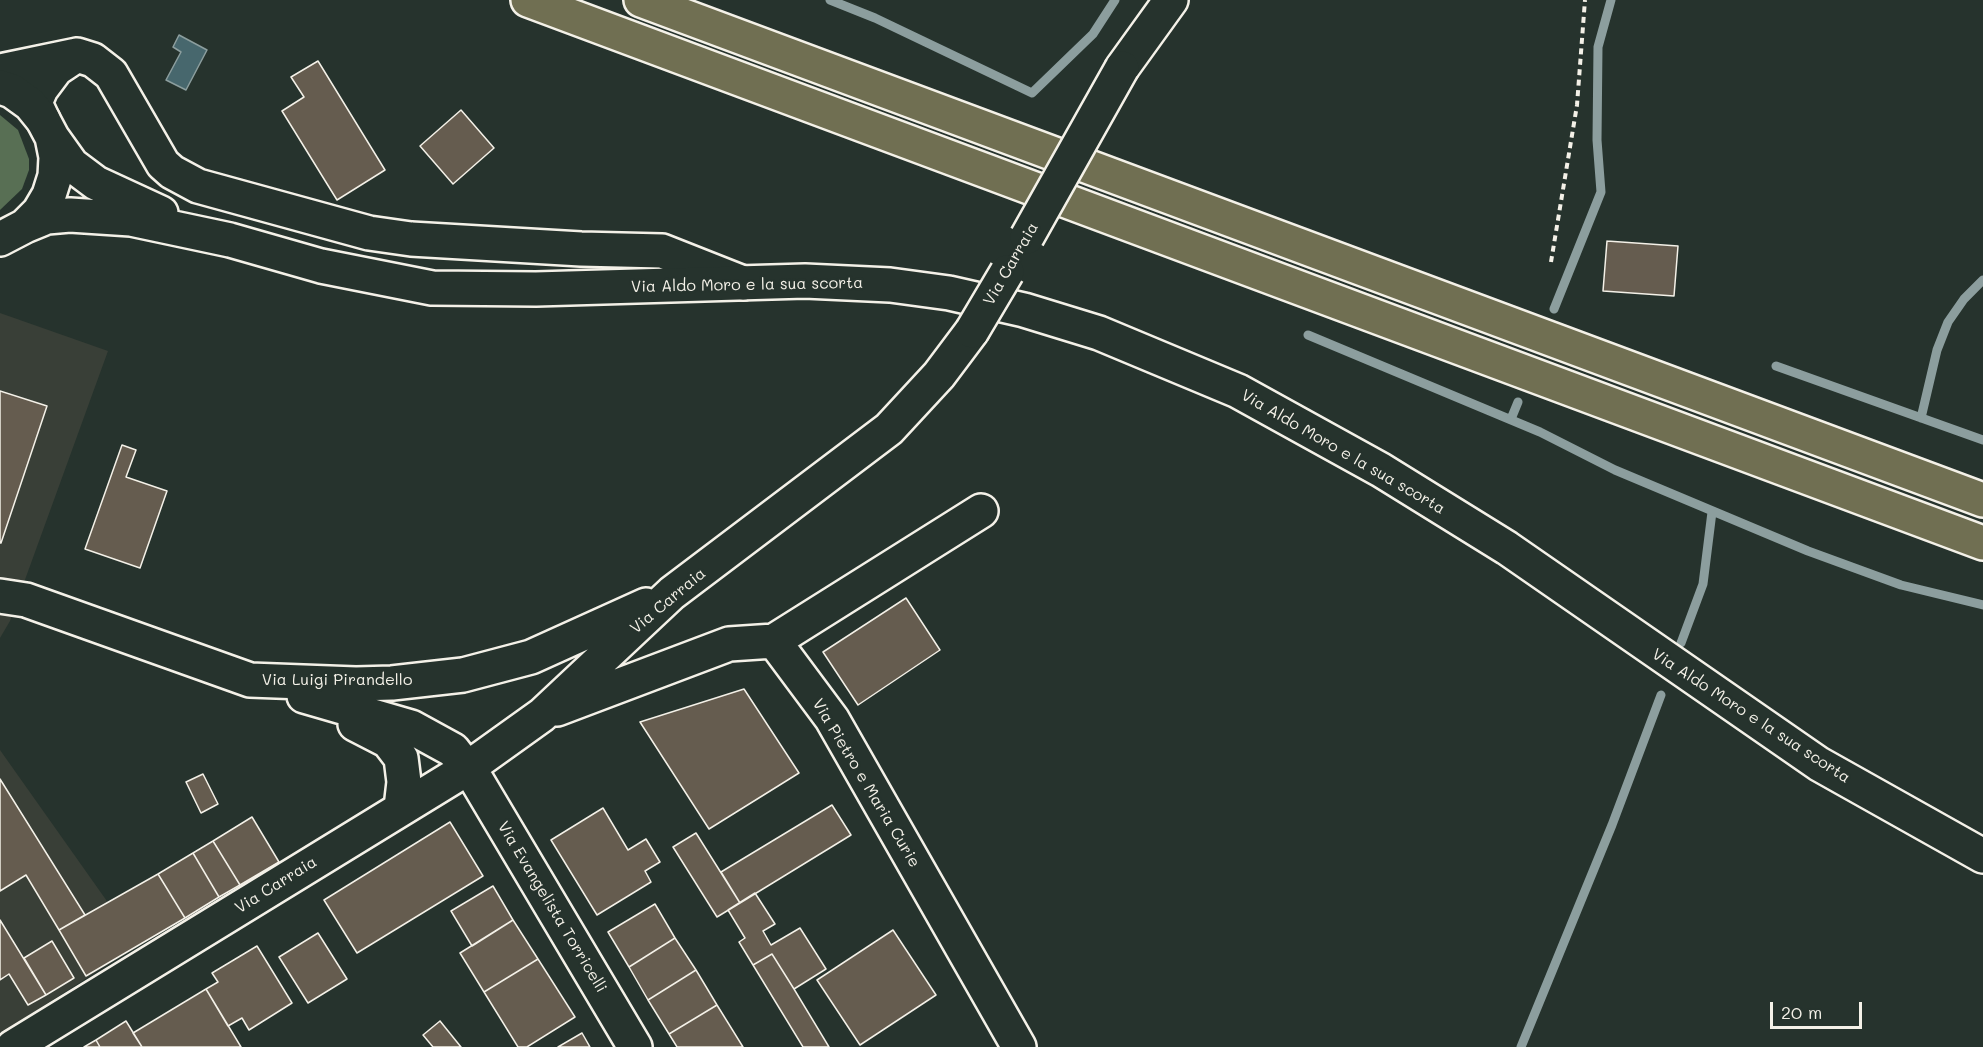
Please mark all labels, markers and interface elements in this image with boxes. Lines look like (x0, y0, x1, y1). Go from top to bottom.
street label: Via Carraia (980, 219, 1042, 309)
street label: Via Aldo Moro e la sua scorta (631, 273, 863, 297)
street label: Via Aldo Moro e la sua scorta (1238, 386, 1448, 518)
street label: Via Carraia (626, 564, 710, 638)
street label: Via Aldo Moro e la sua scorta (1648, 645, 1854, 787)
street label: Via Luigi Pirandello (262, 670, 412, 690)
street label: Via Pietro e Maria Curie (808, 695, 924, 871)
street label: Via Evangelista Torricelli (493, 818, 611, 996)
street label: Via Carraia (232, 852, 320, 918)
scale bar (1773, 990, 1864, 1028)
text: 20 m (1781, 1000, 1822, 1024)

